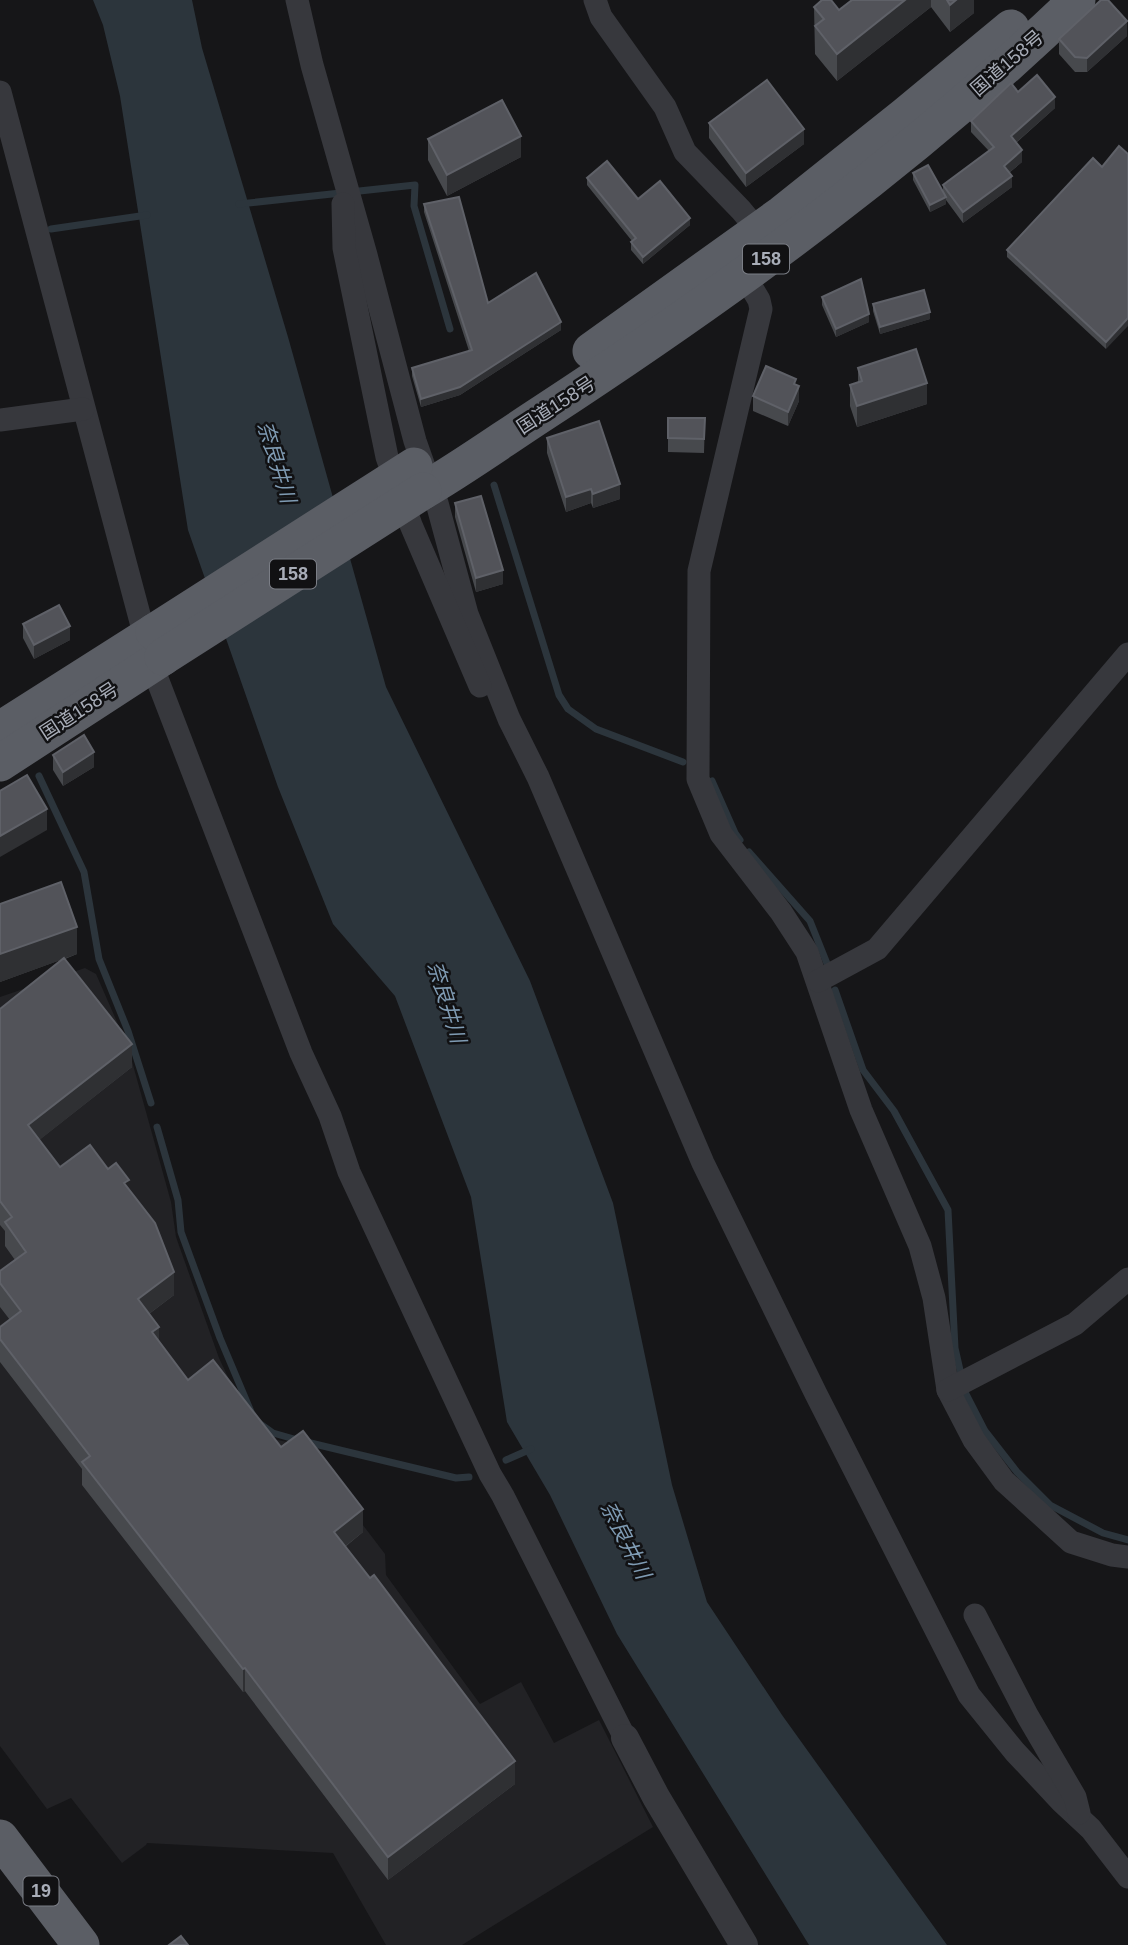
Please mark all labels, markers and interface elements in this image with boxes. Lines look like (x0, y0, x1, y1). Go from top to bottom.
street label: 国道158号 (967, 26, 1047, 100)
road number: 158 (743, 244, 789, 274)
street label: 国道158号 (513, 372, 599, 438)
water label: 奈良井川 (254, 418, 301, 507)
road number: 158 (270, 560, 316, 588)
street label: 国道158号 (36, 678, 122, 744)
water label: 奈良井川 (424, 958, 471, 1047)
water label: 奈良井川 (597, 1497, 656, 1584)
road number: 19 (23, 1877, 58, 1906)

